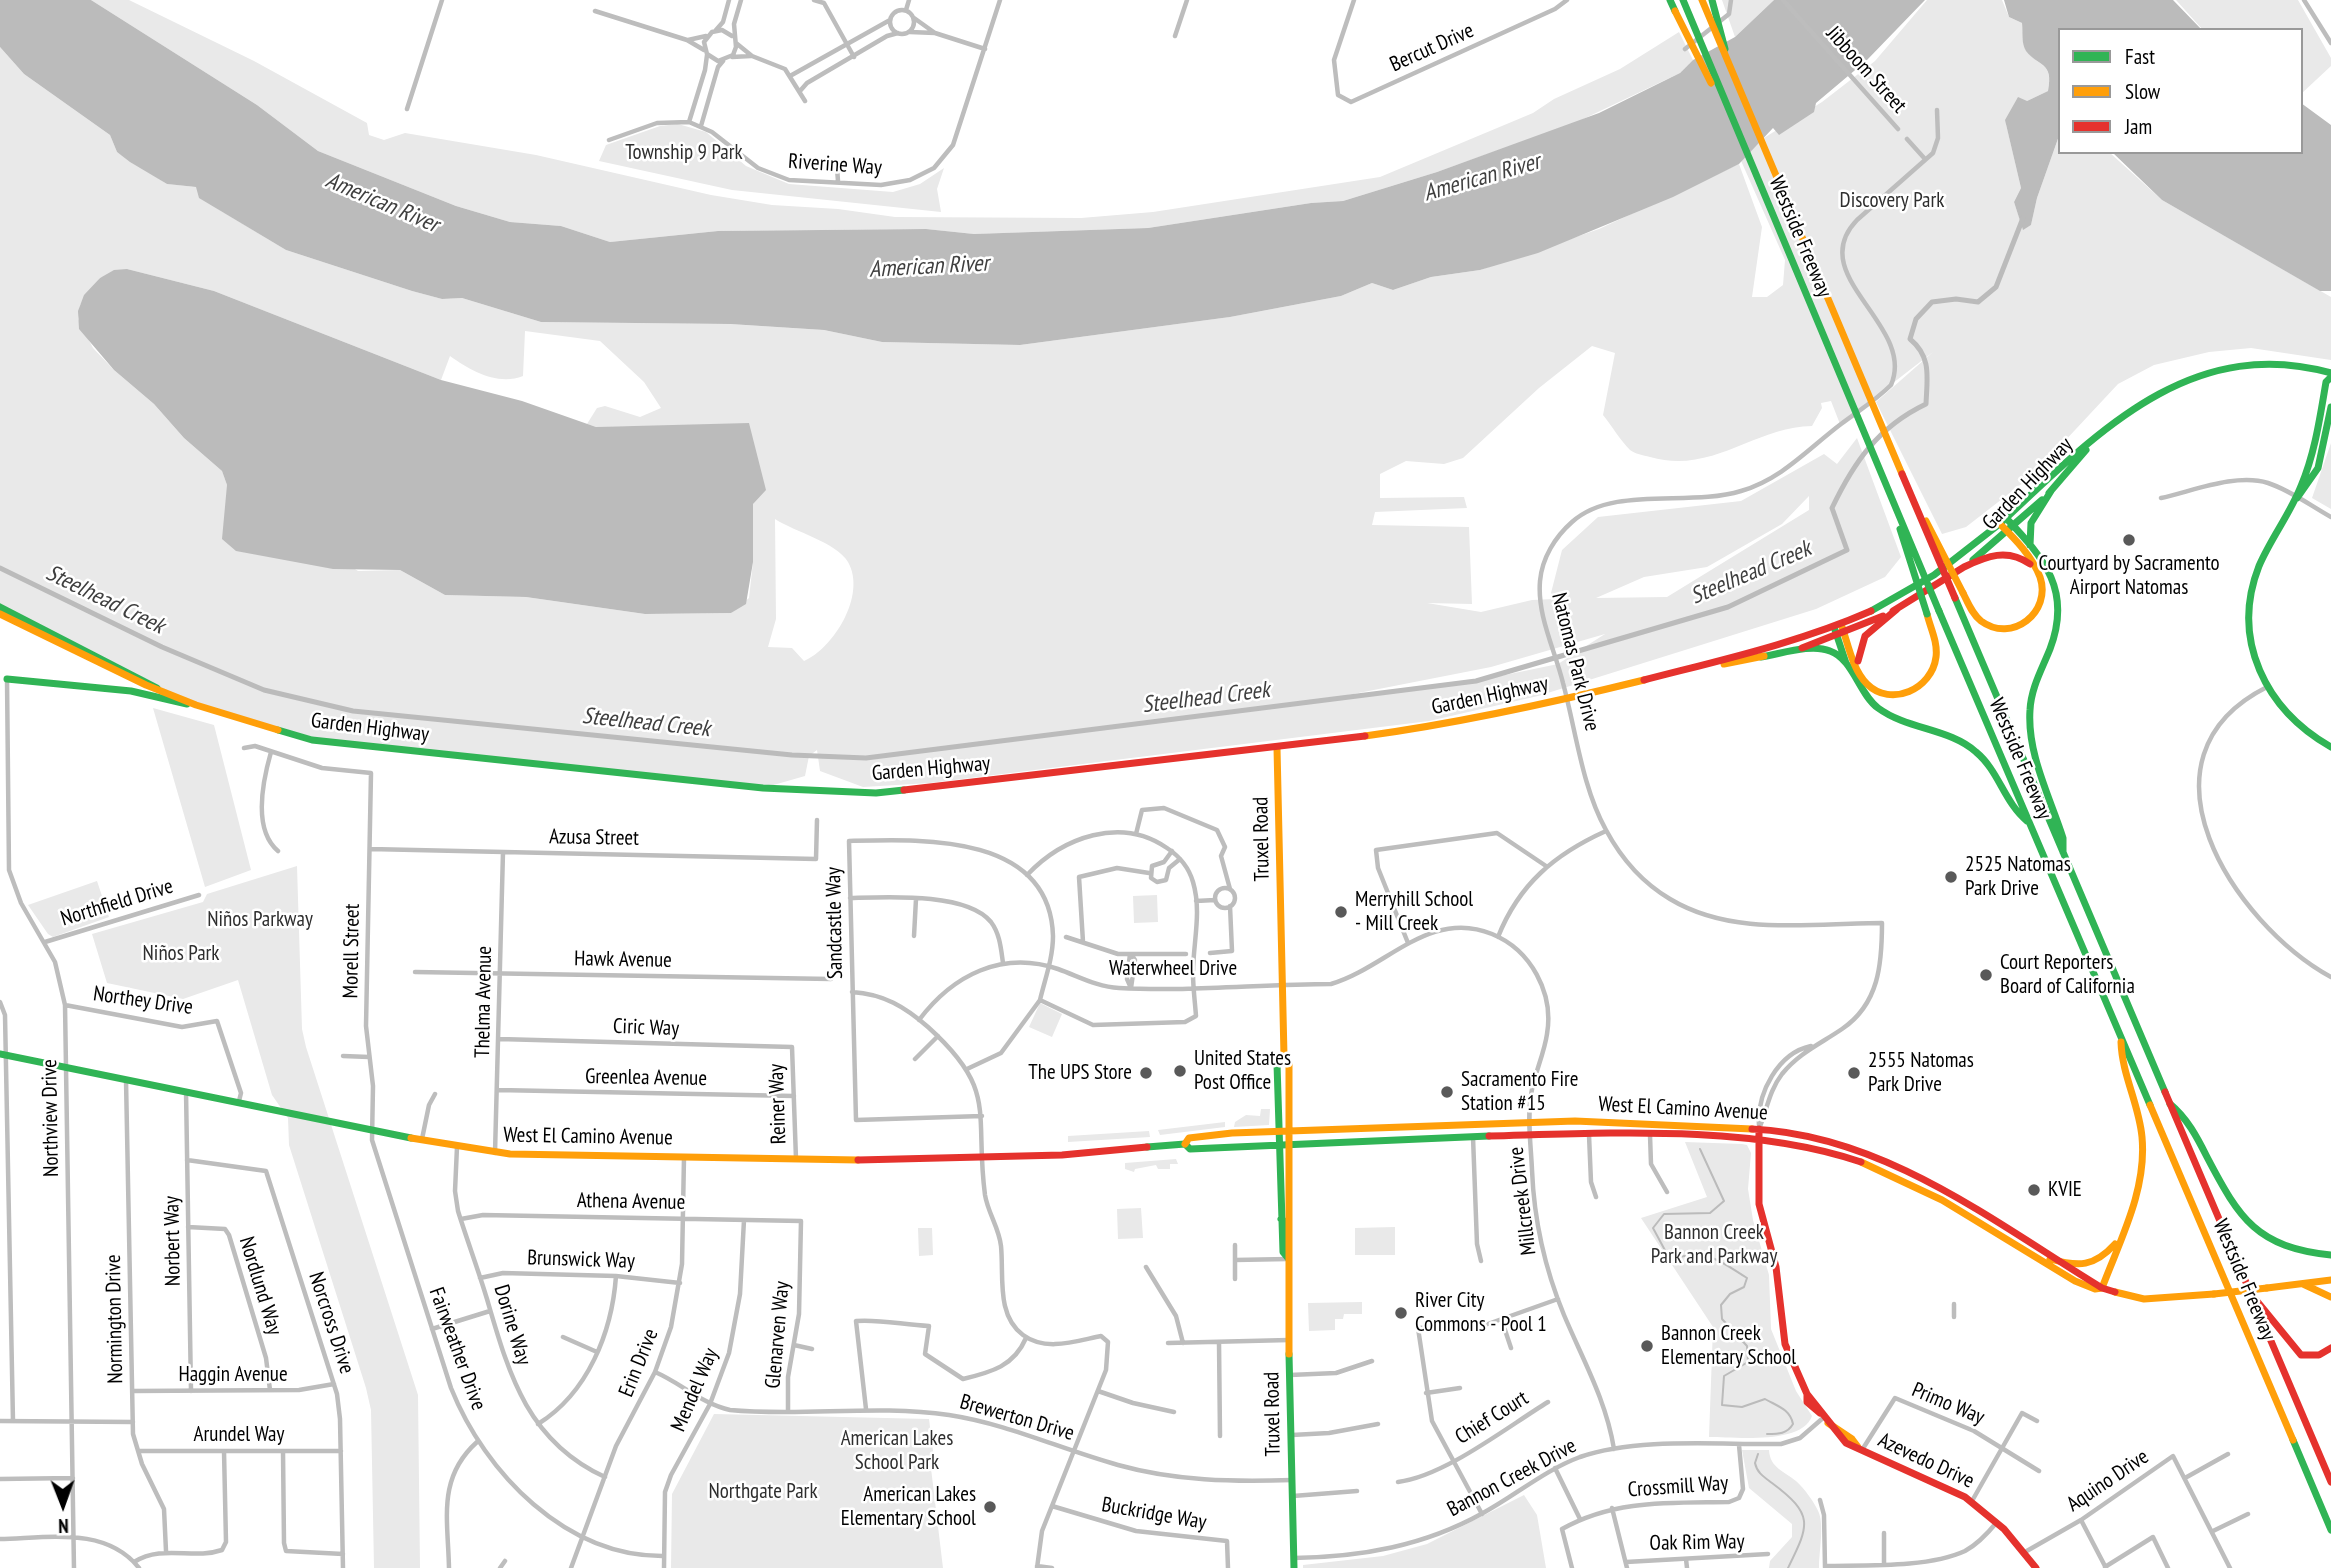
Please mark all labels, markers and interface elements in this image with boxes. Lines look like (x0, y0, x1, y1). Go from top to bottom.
street label: Bercut Drive (1386, 18, 1478, 78)
street label: Jibboom Street (1821, 22, 1911, 118)
legend (2058, 28, 2303, 154)
text: Fast (2125, 43, 2155, 70)
text: Slow (2125, 78, 2160, 105)
text: Jam (2125, 113, 2152, 140)
park label: Township 9 Park (625, 140, 743, 166)
water label: American River (1421, 148, 1543, 208)
street label: Riverine Way (787, 149, 883, 181)
water label: American River (321, 167, 443, 239)
street label: Westside Freeway (1763, 173, 1837, 301)
park label: Discovery Park (1840, 188, 1944, 214)
water label: American River (868, 250, 990, 284)
street label: Garden Highway (1978, 433, 2078, 535)
marker: Courtyard by Sacramento Airport Natomas (2121, 532, 2137, 548)
water label: Steelhead Creek (1687, 535, 1815, 611)
place label: Courtyard by Sacramento Airport Natomas (2038, 551, 2220, 601)
water label: Steelhead Creek (41, 560, 169, 640)
street label: Natomas Park Drive (1546, 590, 1604, 734)
street label: Garden Highway (1429, 671, 1551, 721)
water label: Steelhead Creek (1141, 676, 1271, 720)
street label: Westside Freeway (1983, 695, 2057, 823)
water label: Steelhead Creek (581, 703, 711, 743)
street label: Garden Highway (310, 708, 430, 748)
street label: Garden Highway (871, 751, 991, 787)
street label: Truxel Road (1249, 797, 1275, 881)
street label: Azusa Street (549, 825, 639, 851)
place label: 2525 Natomas Park Drive (1965, 852, 2071, 902)
street label: Sandcastle Way (821, 867, 849, 979)
marker: 2525 Natomas Park Drive (1943, 869, 1959, 885)
street label: Northfield Drive (58, 874, 176, 932)
place label: Merryhill School - Mill Creek (1355, 887, 1473, 937)
street label: Morell Street (339, 903, 365, 999)
marker: Merryhill School - Mill Creek (1333, 904, 1349, 920)
park label: Niños Parkway (207, 907, 313, 933)
park label: Niños Park (143, 941, 219, 967)
street label: Thelma Avenue (470, 946, 498, 1058)
street label: Hawk Avenue (574, 947, 672, 973)
place label: Court Reporters Board of California (2000, 950, 2135, 1000)
street label: Waterwheel Drive (1109, 956, 1237, 982)
marker: Court Reporters Board of California (1978, 967, 1994, 983)
street label: Northey Drive (92, 982, 194, 1020)
street label: Ciric Way (613, 1014, 679, 1042)
place label: United States Post Office (1194, 1046, 1291, 1096)
place label: 2555 Natomas Park Drive (1868, 1048, 1974, 1098)
street label: Northview Drive (37, 1059, 65, 1177)
place label: The UPS Store (1028, 1060, 1132, 1086)
street label: Reiner Way (764, 1063, 792, 1145)
marker: United States Post Office (1172, 1063, 1188, 1079)
street label: Greenlea Avenue (585, 1064, 707, 1092)
marker: The UPS Store (1138, 1065, 1154, 1081)
marker: 2555 Natomas Park Drive (1846, 1065, 1862, 1081)
place label: Sacramento Fire Station #15 (1461, 1067, 1578, 1117)
marker: Sacramento Fire Station #15 (1439, 1084, 1455, 1100)
street label: West El Camino Avenue (1598, 1092, 1768, 1126)
street label: West El Camino Avenue (503, 1123, 673, 1151)
street label: Millcreek Drive (1504, 1145, 1542, 1257)
place label: KVIE (2048, 1177, 2082, 1203)
marker: KVIE (2026, 1182, 2042, 1198)
street label: Athena Avenue (577, 1188, 685, 1216)
street label: Norbert Way (160, 1196, 186, 1286)
street label: Westside Freeway (2207, 1216, 2281, 1344)
park label: Bannon Creek Park and Parkway (1651, 1220, 1777, 1270)
street label: Nordlund Way (233, 1234, 287, 1338)
street label: Brunswick Way (527, 1246, 635, 1274)
street label: Normington Drive (101, 1254, 129, 1384)
street label: Norcross Drive (303, 1269, 359, 1377)
street label: Glenarven Way (761, 1280, 795, 1390)
street label: Dorine Way (488, 1282, 536, 1368)
street label: Fairweather Drive (423, 1284, 491, 1414)
place label: River City Commons - Pool 1 (1415, 1288, 1547, 1338)
marker: River City Commons - Pool 1 (1393, 1305, 1409, 1321)
place label: Bannon Creek Elementary School (1661, 1321, 1796, 1371)
street label: Erin Drive (614, 1325, 664, 1401)
marker: Bannon Creek Elementary School (1639, 1338, 1655, 1354)
street label: Mendel Way (666, 1345, 724, 1435)
street label: Haggin Avenue (178, 1362, 288, 1388)
street label: Truxel Road (1260, 1372, 1286, 1456)
street label: Primo Way (1908, 1378, 1988, 1430)
street label: Chief Court (1451, 1386, 1533, 1450)
street label: Brewerton Drive (957, 1390, 1077, 1446)
street label: Arundel Way (194, 1422, 284, 1448)
park label: American Lakes School Park (841, 1426, 953, 1476)
street label: Azevedo Drive (1874, 1428, 1978, 1494)
street label: Bannon Creek Drive (1443, 1433, 1581, 1523)
street label: Aquino Drive (2062, 1444, 2154, 1518)
north arrow (28, 1470, 98, 1540)
street label: Crossmill Way (1627, 1471, 1729, 1503)
park label: Northgate Park (708, 1479, 818, 1505)
place label: American Lakes Elementary School (841, 1482, 976, 1532)
street label: Buckridge Way (1100, 1492, 1208, 1536)
marker: American Lakes Elementary School (982, 1499, 998, 1515)
text: N (58, 1514, 69, 1538)
street label: Oak Rim Way (1649, 1530, 1745, 1556)

